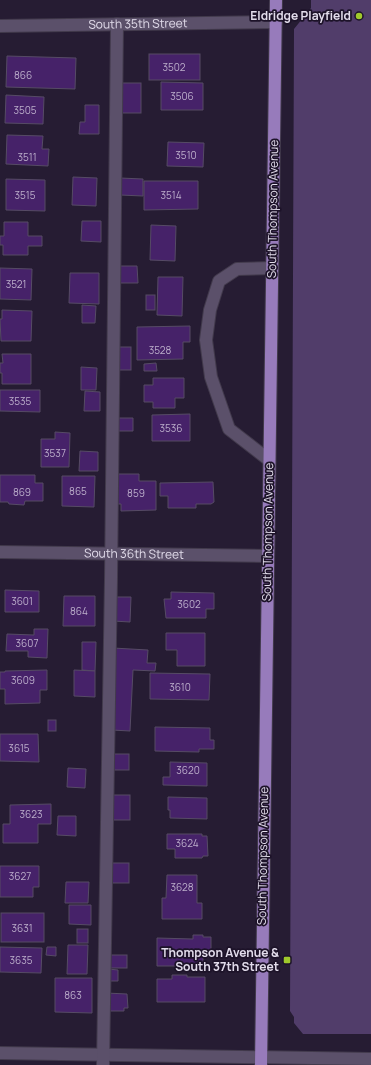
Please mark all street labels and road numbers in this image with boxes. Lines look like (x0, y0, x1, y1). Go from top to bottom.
street label: South 35th Street (88, 14, 188, 33)
street label: South Thompson Avenue (263, 140, 282, 278)
street label: South Thompson Avenue (258, 463, 277, 601)
street label: South 36th Street (84, 544, 184, 563)
street label: South Thompson Avenue (253, 787, 272, 925)

